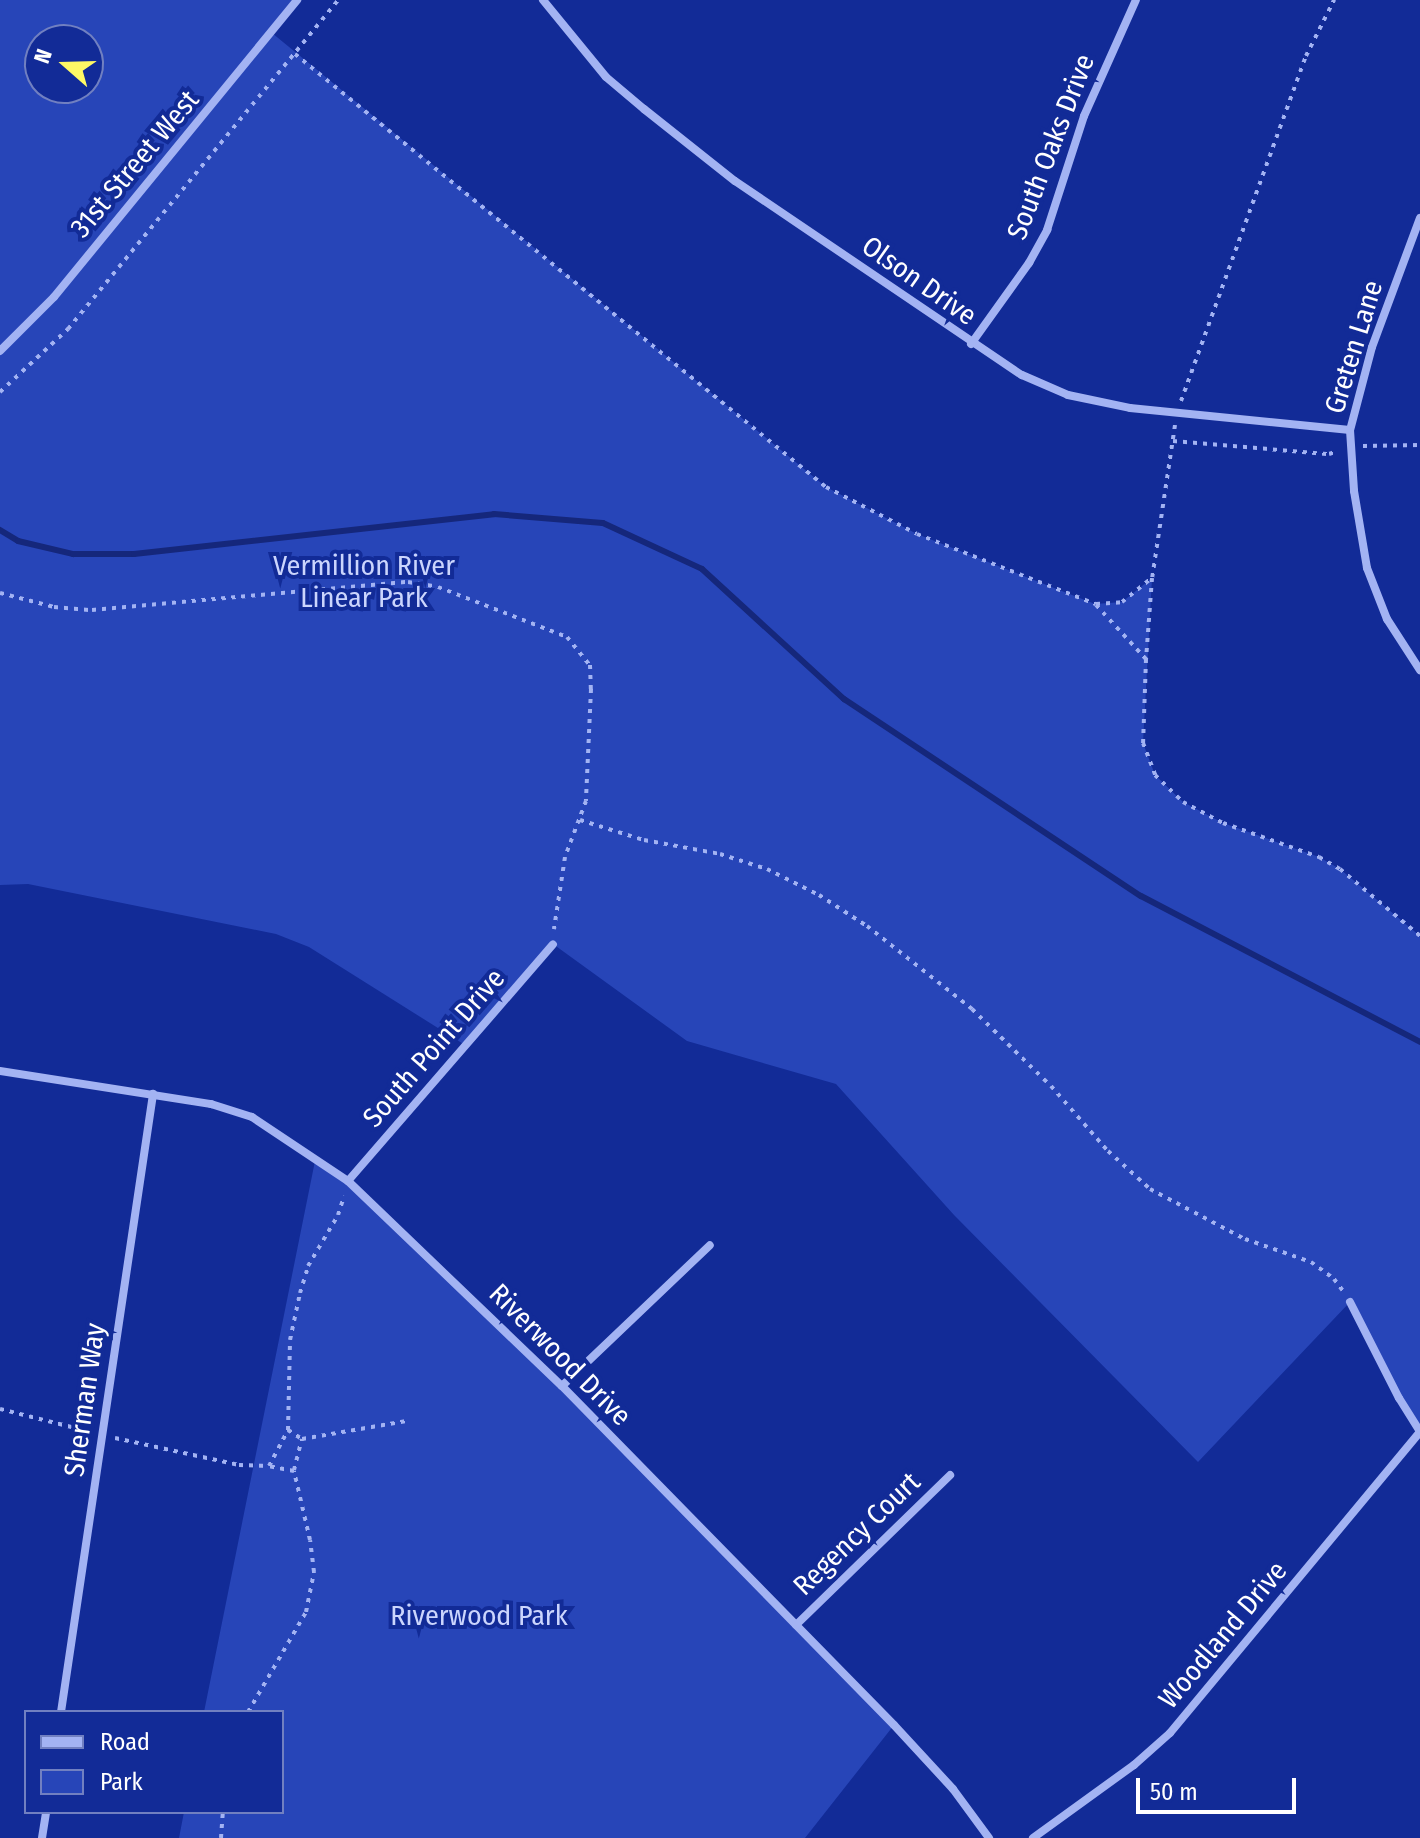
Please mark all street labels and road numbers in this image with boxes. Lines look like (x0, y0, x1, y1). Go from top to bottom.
street label: South Oaks Drive (1000, 50, 1102, 244)
street label: 31st Street West (64, 84, 206, 244)
street label: Olson Drive (855, 229, 983, 333)
street label: Greten Lane (1318, 276, 1390, 418)
street label: South Point Drive (356, 962, 512, 1134)
street label: Riverwood Drive (482, 1277, 638, 1433)
street label: Sherman Way (58, 1321, 112, 1479)
street label: Regency Court (787, 1465, 927, 1603)
street label: Woodland Drive (1152, 1555, 1294, 1715)

